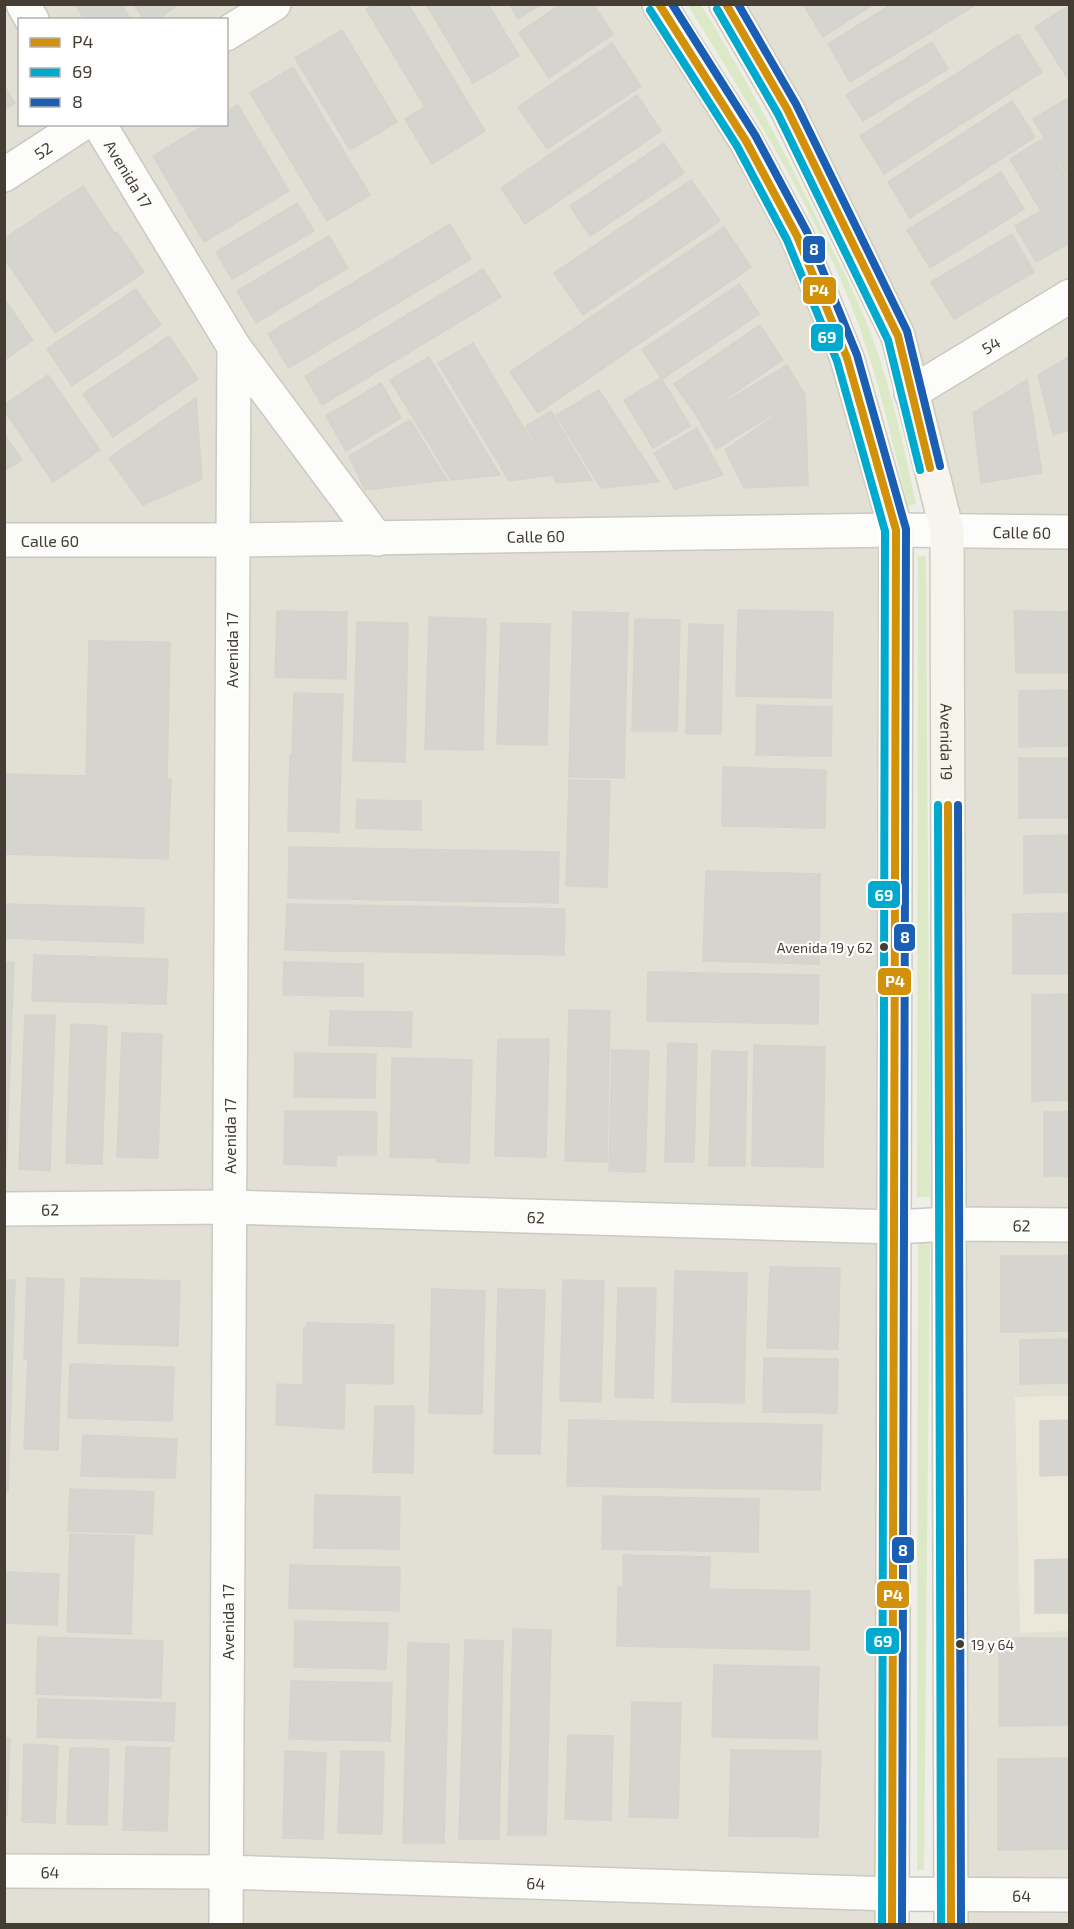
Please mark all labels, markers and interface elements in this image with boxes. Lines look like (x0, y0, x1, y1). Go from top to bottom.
legend (18, 18, 228, 126)
text: P4 (72, 30, 94, 52)
text: 69 (72, 60, 93, 82)
text: 8 (72, 90, 83, 112)
street label: Avenida 17 (101, 136, 157, 211)
street label: 52 (30, 137, 55, 163)
line badge: 8 (802, 235, 826, 264)
text: 8 (809, 239, 819, 258)
line badge: P4 (802, 276, 837, 305)
text: P4 (809, 280, 829, 299)
line badge: 69 (810, 323, 844, 352)
text: 69 (818, 327, 836, 346)
street label: 54 (978, 332, 1003, 357)
street label: Calle 60 (993, 522, 1051, 541)
street label: Calle 60 (507, 525, 565, 545)
street label: Calle 60 (21, 531, 79, 550)
street label: Avenida 17 (222, 612, 241, 688)
street label: Avenida 19 (938, 703, 957, 780)
line badge: 69 (867, 880, 901, 909)
text: 69 (875, 885, 893, 904)
line badge: 8 (893, 923, 916, 952)
text: 8 (900, 927, 910, 946)
place label: Avenida 19 y 62 (777, 939, 873, 956)
marker: Avenida 19 y 62 (878, 941, 890, 953)
line badge: P4 (877, 967, 912, 996)
text: P4 (885, 971, 905, 990)
street label: Avenida 17 (220, 1098, 239, 1174)
street label: 62 (41, 1199, 59, 1218)
street label: 62 (526, 1206, 545, 1226)
street label: 62 (1012, 1215, 1031, 1234)
line badge: 8 (891, 1536, 915, 1564)
text: 8 (898, 1540, 908, 1559)
line badge: P4 (876, 1580, 910, 1609)
street label: Avenida 17 (218, 1584, 237, 1660)
text: P4 (883, 1585, 903, 1604)
line badge: 69 (865, 1627, 900, 1655)
text: 69 (874, 1631, 892, 1650)
place label: 19 y 64 (971, 1636, 1014, 1653)
marker: 19 y 64 (954, 1638, 966, 1650)
street label: 64 (40, 1862, 60, 1881)
street label: 64 (526, 1872, 546, 1892)
street label: 64 (1012, 1885, 1031, 1904)

